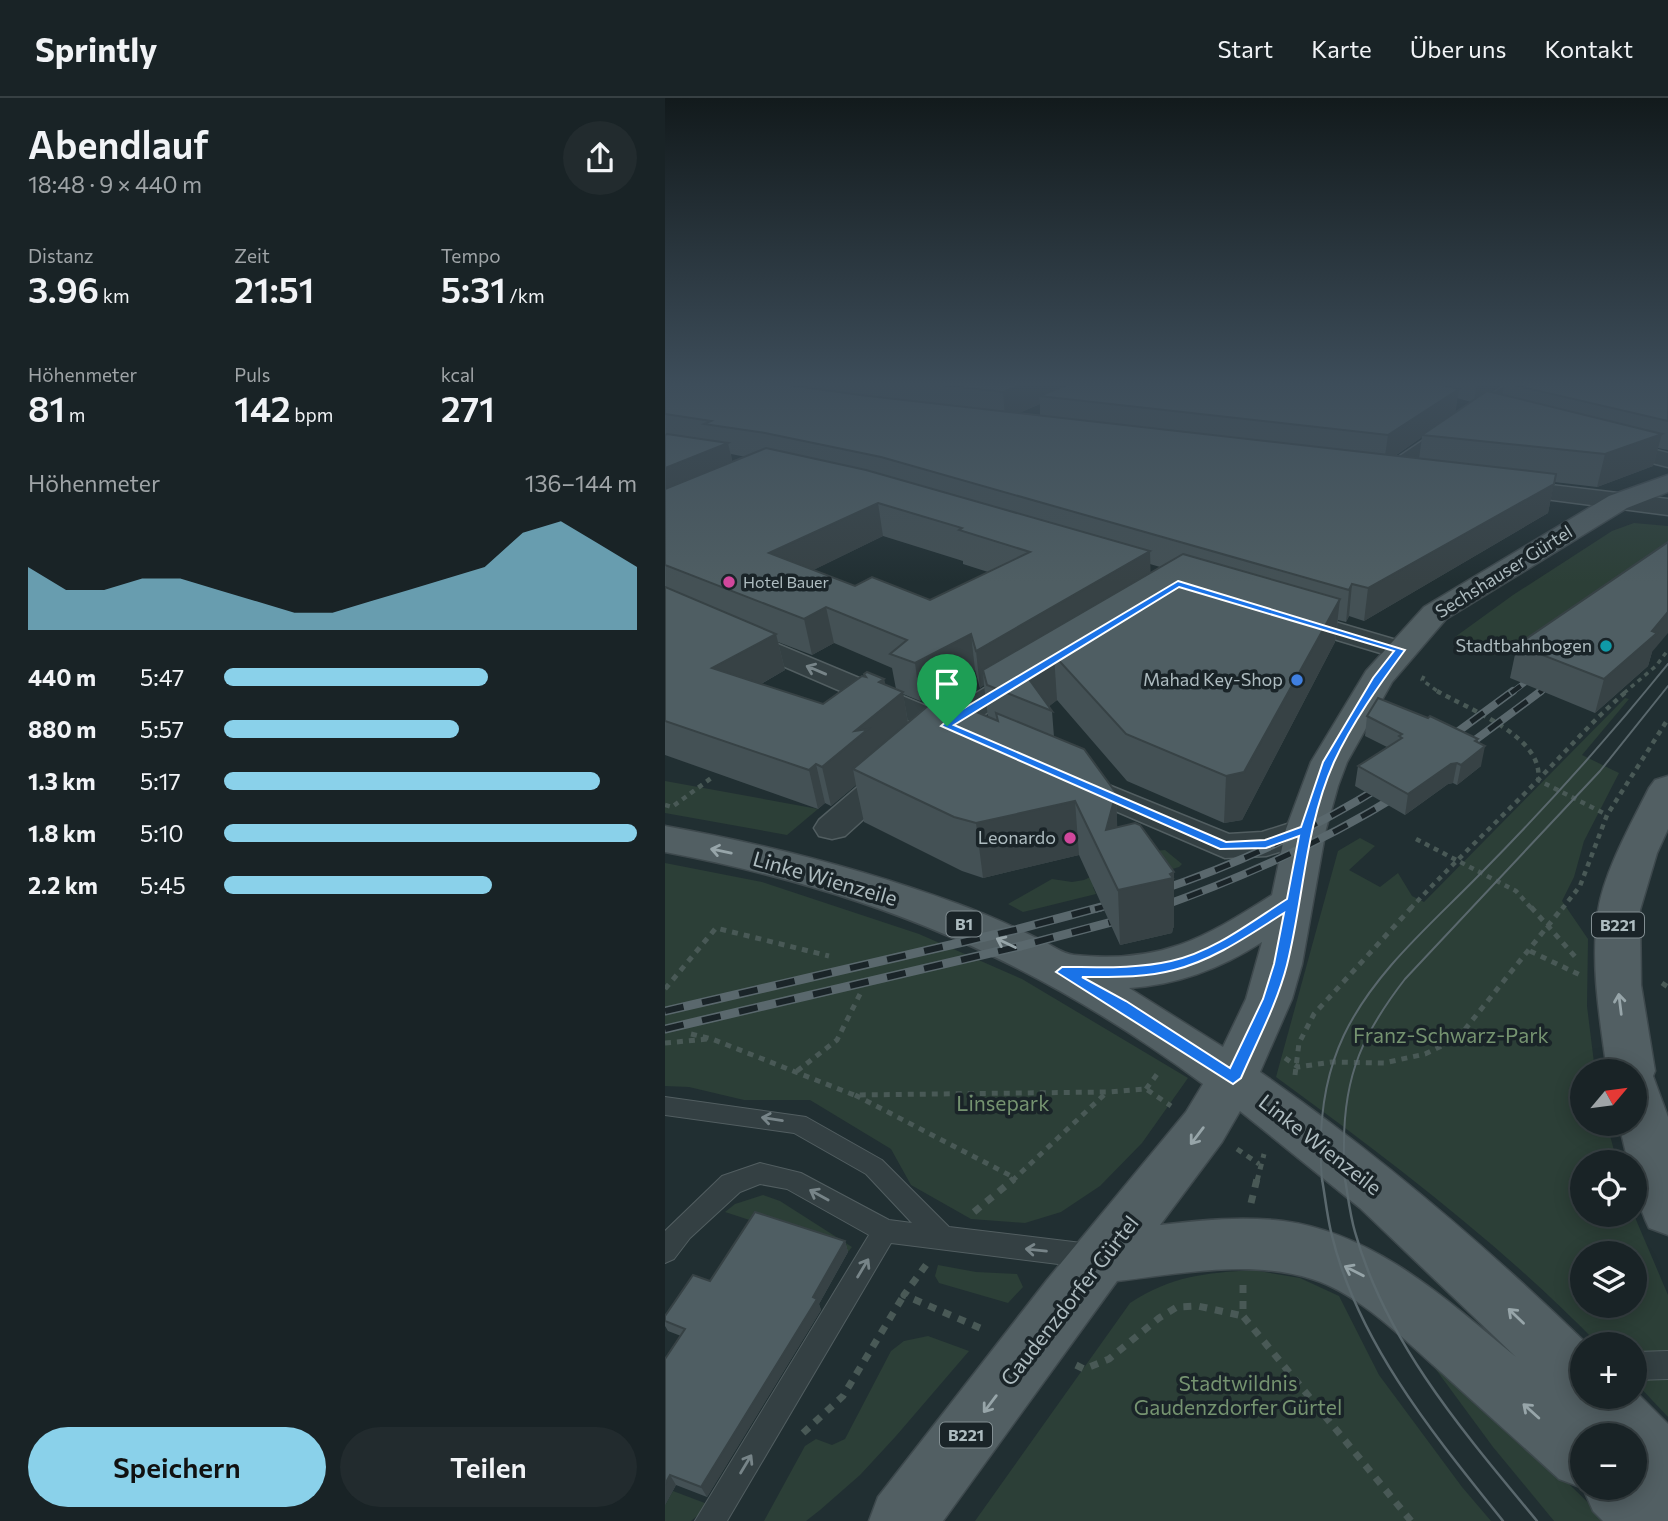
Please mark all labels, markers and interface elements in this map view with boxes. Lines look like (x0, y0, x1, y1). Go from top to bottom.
text: Sprintly (35, 28, 157, 69)
text: Start (1218, 34, 1273, 63)
text: Karte (1311, 34, 1372, 63)
text: Über uns (1410, 34, 1506, 63)
text: Kontakt (1544, 34, 1633, 63)
text: Abendlauf (28, 120, 209, 167)
button: share (563, 121, 637, 195)
text: 18:48 · 9 × 440 m (28, 170, 202, 198)
text: Distanz (28, 244, 94, 267)
text: Zeit (234, 244, 270, 267)
text: Tempo (441, 244, 501, 267)
text: 3.96 (28, 267, 99, 310)
text: 21:51 (234, 267, 314, 310)
text: 5:31 (441, 267, 506, 310)
text: km (99, 284, 130, 307)
text: /km (506, 284, 545, 307)
text: Höhenmeter (28, 363, 137, 386)
text: Puls (234, 363, 270, 386)
text: kcal (441, 363, 475, 386)
text: 81 (28, 386, 65, 429)
text: 142 (234, 386, 291, 429)
text: 271 (441, 386, 495, 429)
text: m (65, 403, 85, 426)
text: bpm (291, 403, 333, 426)
text: Höhenmeter (28, 469, 160, 497)
text: 136–144 m (525, 469, 637, 497)
street label: Sechshauser Gürtel (1431, 520, 1576, 622)
place label: Hotel Bauer (743, 572, 830, 591)
marker: Hotel Bauer (721, 574, 737, 590)
place label: Stadtbahnbogen (1456, 634, 1592, 656)
marker: Stadtbahnbogen (1598, 638, 1614, 654)
pin (917, 654, 977, 726)
text: 440 m (28, 663, 96, 691)
text: 5:47 (140, 663, 184, 691)
one-way arrow (806, 663, 828, 676)
icon: arrive (928, 665, 966, 703)
place label: Mahad Key-Shop (1143, 668, 1283, 690)
marker: Mahad Key-Shop (1289, 672, 1305, 688)
text: 880 m (28, 715, 96, 743)
text: 5:57 (140, 715, 184, 743)
text: 1.3 km (28, 767, 96, 795)
text: 5:17 (140, 767, 181, 795)
text: 1.8 km (28, 819, 96, 847)
text: 5:10 (140, 819, 183, 847)
place label: Leonardo (978, 826, 1056, 848)
marker: Leonardo (1062, 830, 1078, 846)
one-way arrow (710, 844, 733, 857)
street label: Linke Wienzeile (751, 845, 900, 910)
text: 2.2 km (28, 871, 98, 899)
text: 5:45 (140, 871, 186, 899)
road number: B1 (947, 912, 981, 936)
road number: B221 (1592, 912, 1644, 938)
one-way arrow (996, 936, 1017, 950)
one-way arrow (1613, 993, 1626, 1016)
park label: Franz-Schwarz-Park (1353, 1022, 1549, 1047)
north arrow (1570, 1059, 1647, 1136)
map controls (1570, 1059, 1647, 1500)
street label: Linke Wienzeile (1255, 1088, 1387, 1199)
park label: Linsepark (956, 1090, 1050, 1115)
one-way arrow (761, 1112, 783, 1125)
one-way arrow (1190, 1126, 1205, 1144)
button: locate (1570, 1150, 1647, 1227)
one-way arrow (809, 1188, 830, 1201)
street label: Gaudenzdorfer Gürtel (995, 1210, 1143, 1390)
button: layers (1570, 1241, 1647, 1318)
one-way arrow (1025, 1243, 1048, 1256)
one-way arrow (856, 1259, 870, 1279)
one-way arrow (1344, 1264, 1365, 1278)
one-way arrow (1508, 1308, 1525, 1325)
button: + (1570, 1332, 1647, 1409)
park label: Stadtwildnis Gaudenzdorfer Gürtel (1134, 1370, 1342, 1419)
one-way arrow (982, 1394, 997, 1412)
one-way arrow (1522, 1403, 1540, 1419)
road number: B221 (940, 1422, 992, 1448)
button: − (1570, 1423, 1647, 1500)
button: Speichern (28, 1427, 326, 1507)
button: Teilen (340, 1427, 637, 1507)
one-way arrow (740, 1454, 754, 1474)

